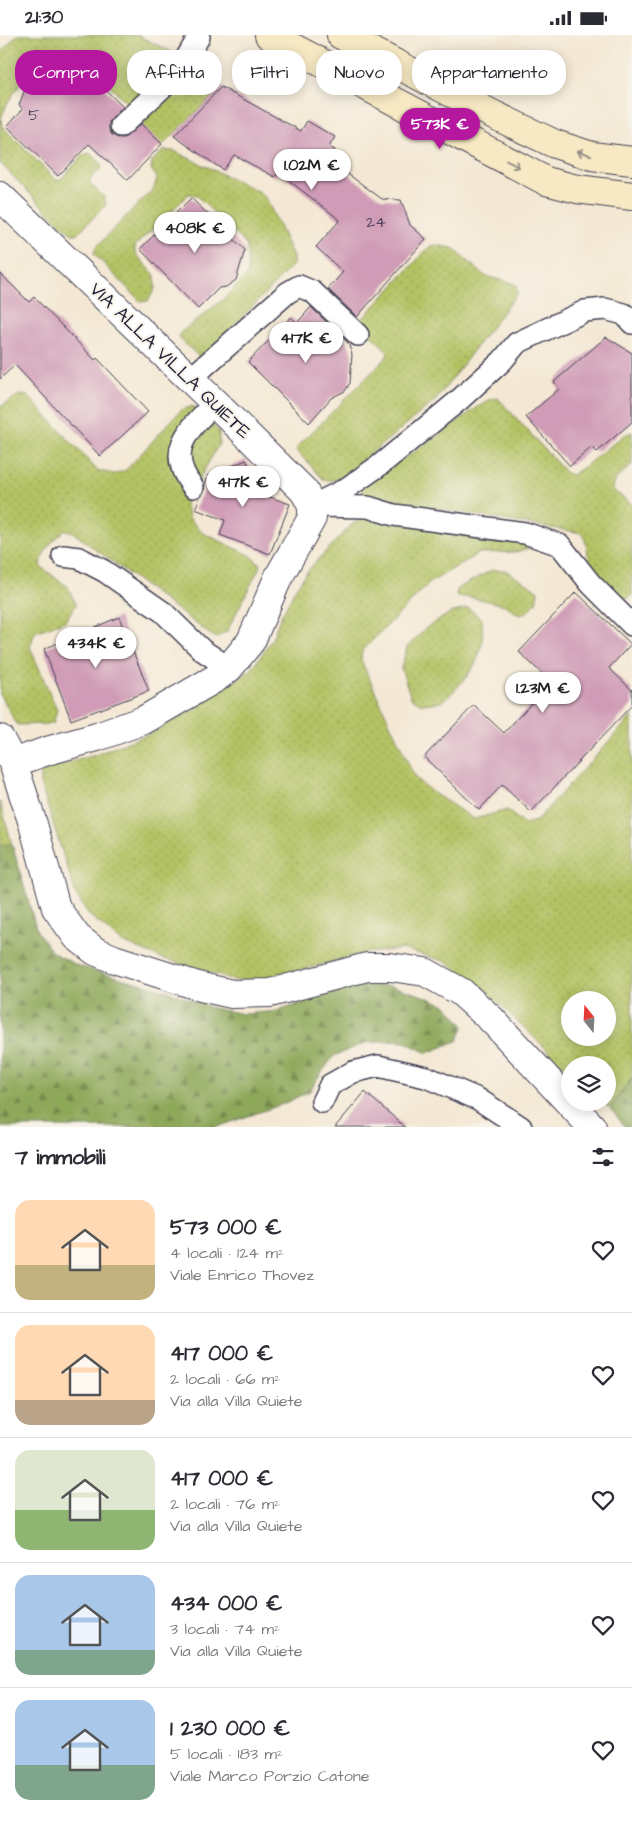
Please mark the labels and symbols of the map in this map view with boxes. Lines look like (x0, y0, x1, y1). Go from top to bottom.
house number: 5 (28, 104, 40, 126)
pin: 573K € (399, 107, 481, 150)
one-way arrow (577, 148, 592, 157)
pin: 1.02M € (266, 149, 358, 191)
one-way arrow (505, 160, 520, 169)
pin: 408K € (154, 211, 236, 254)
house number: 24 (366, 211, 386, 233)
street label: VIA ALLA VILLA QUIETE (83, 277, 257, 445)
pin: 417K € (265, 321, 347, 364)
pin: 417K € (202, 465, 284, 508)
pin: 434K € (55, 627, 137, 669)
pin: 1.23M € (497, 671, 589, 714)
north arrow (561, 991, 616, 1046)

